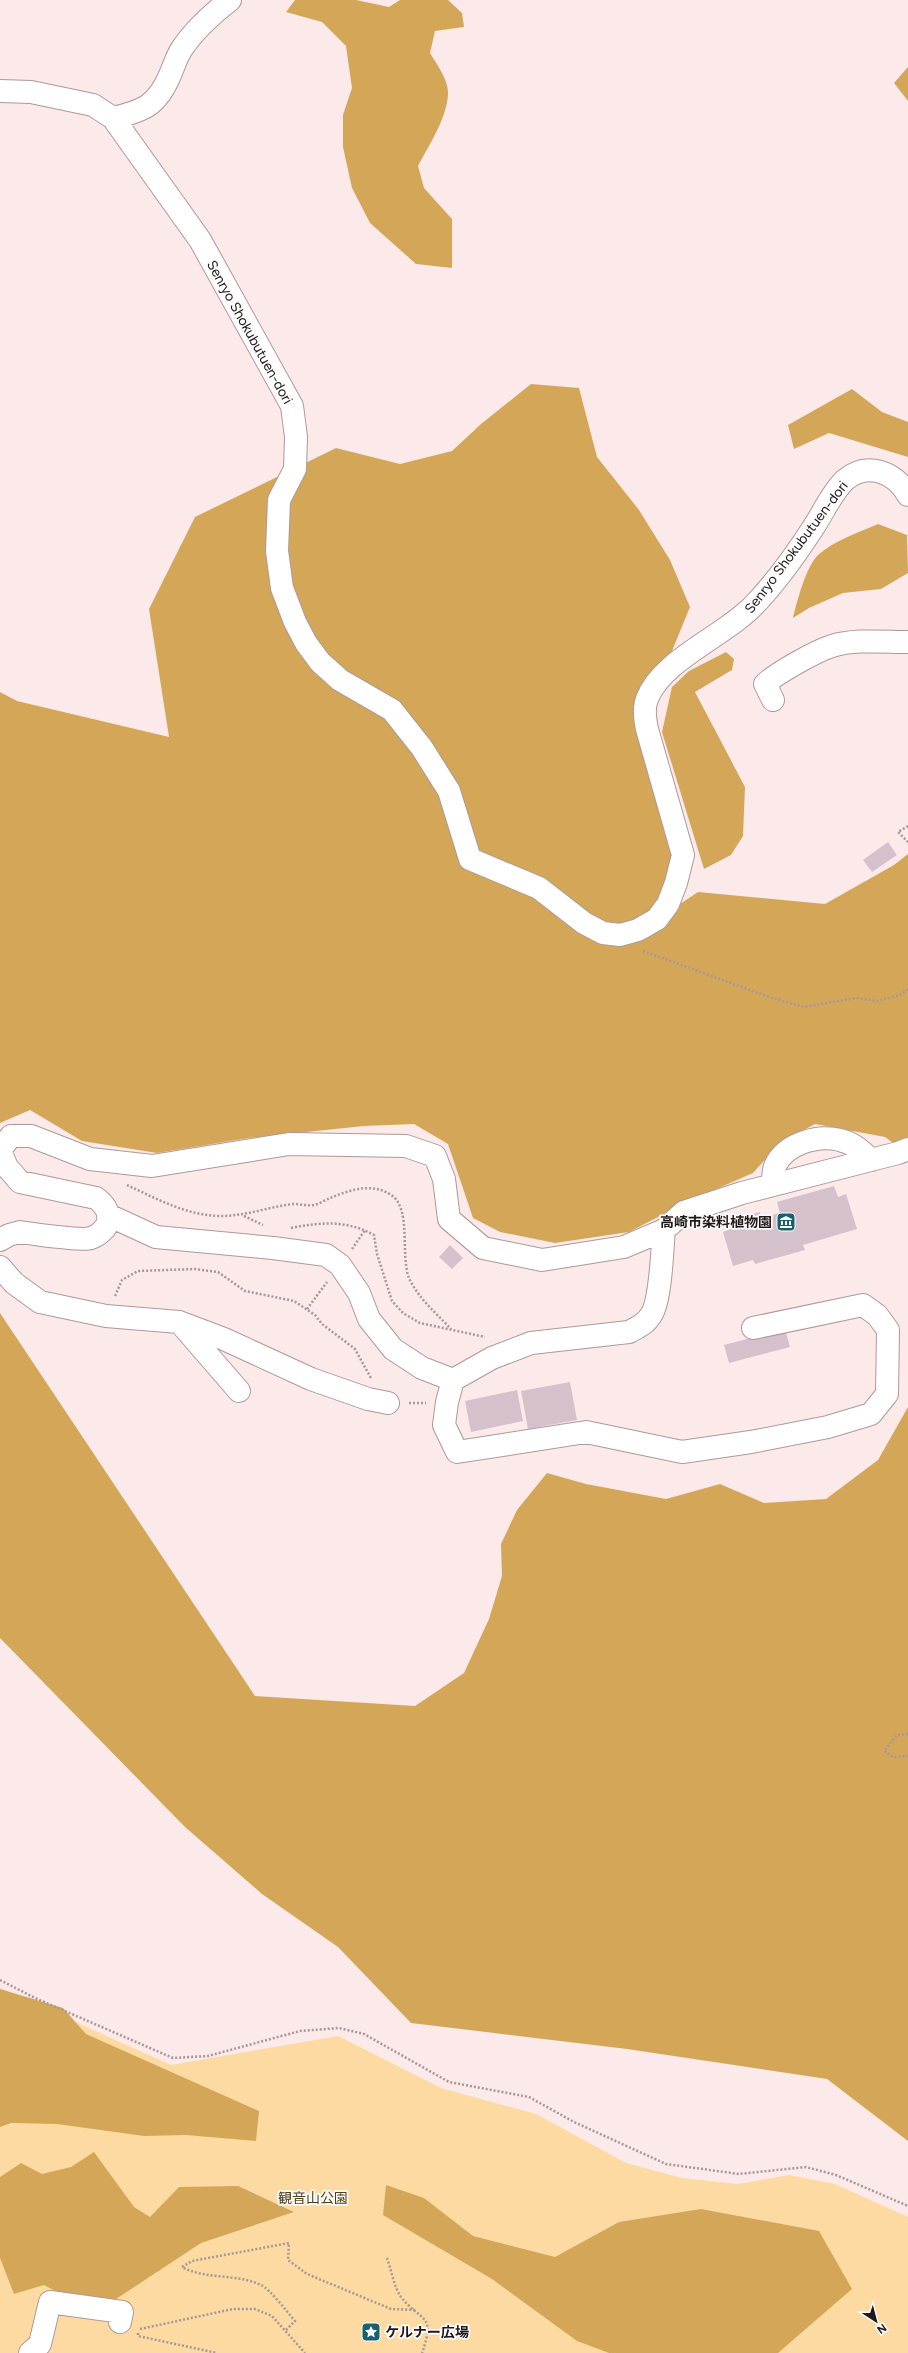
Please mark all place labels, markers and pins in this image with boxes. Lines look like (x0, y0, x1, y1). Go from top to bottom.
museum icon: 高崎市染料植物園 (775, 1211, 797, 1233)
place label: 高崎市染料植物園 (660, 1214, 772, 1231)
place icon: ケルナー広場 (360, 2321, 382, 2343)
place label: ケルナー広場 (385, 2324, 469, 2341)

